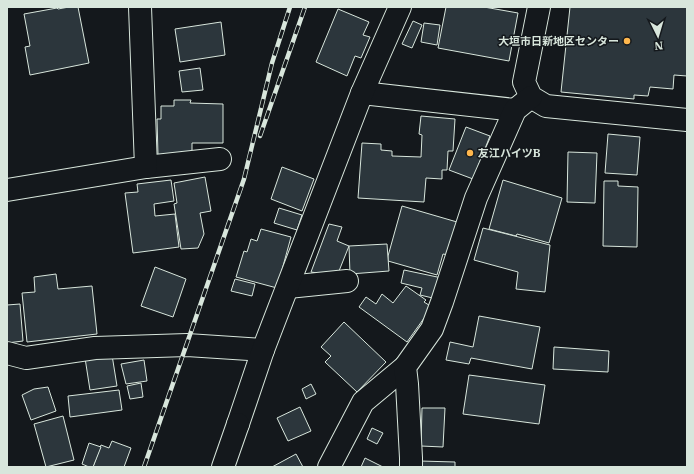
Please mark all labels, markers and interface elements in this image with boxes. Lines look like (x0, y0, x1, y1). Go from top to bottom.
north arrow (638, 16, 678, 56)
place label: 大垣市日新地区センター (498, 34, 619, 48)
marker: 大垣市日新地区センター (622, 36, 632, 46)
text: N (654, 39, 664, 53)
place label: 友江ハイツB (478, 146, 541, 160)
marker: 友江ハイツB (465, 148, 475, 158)

